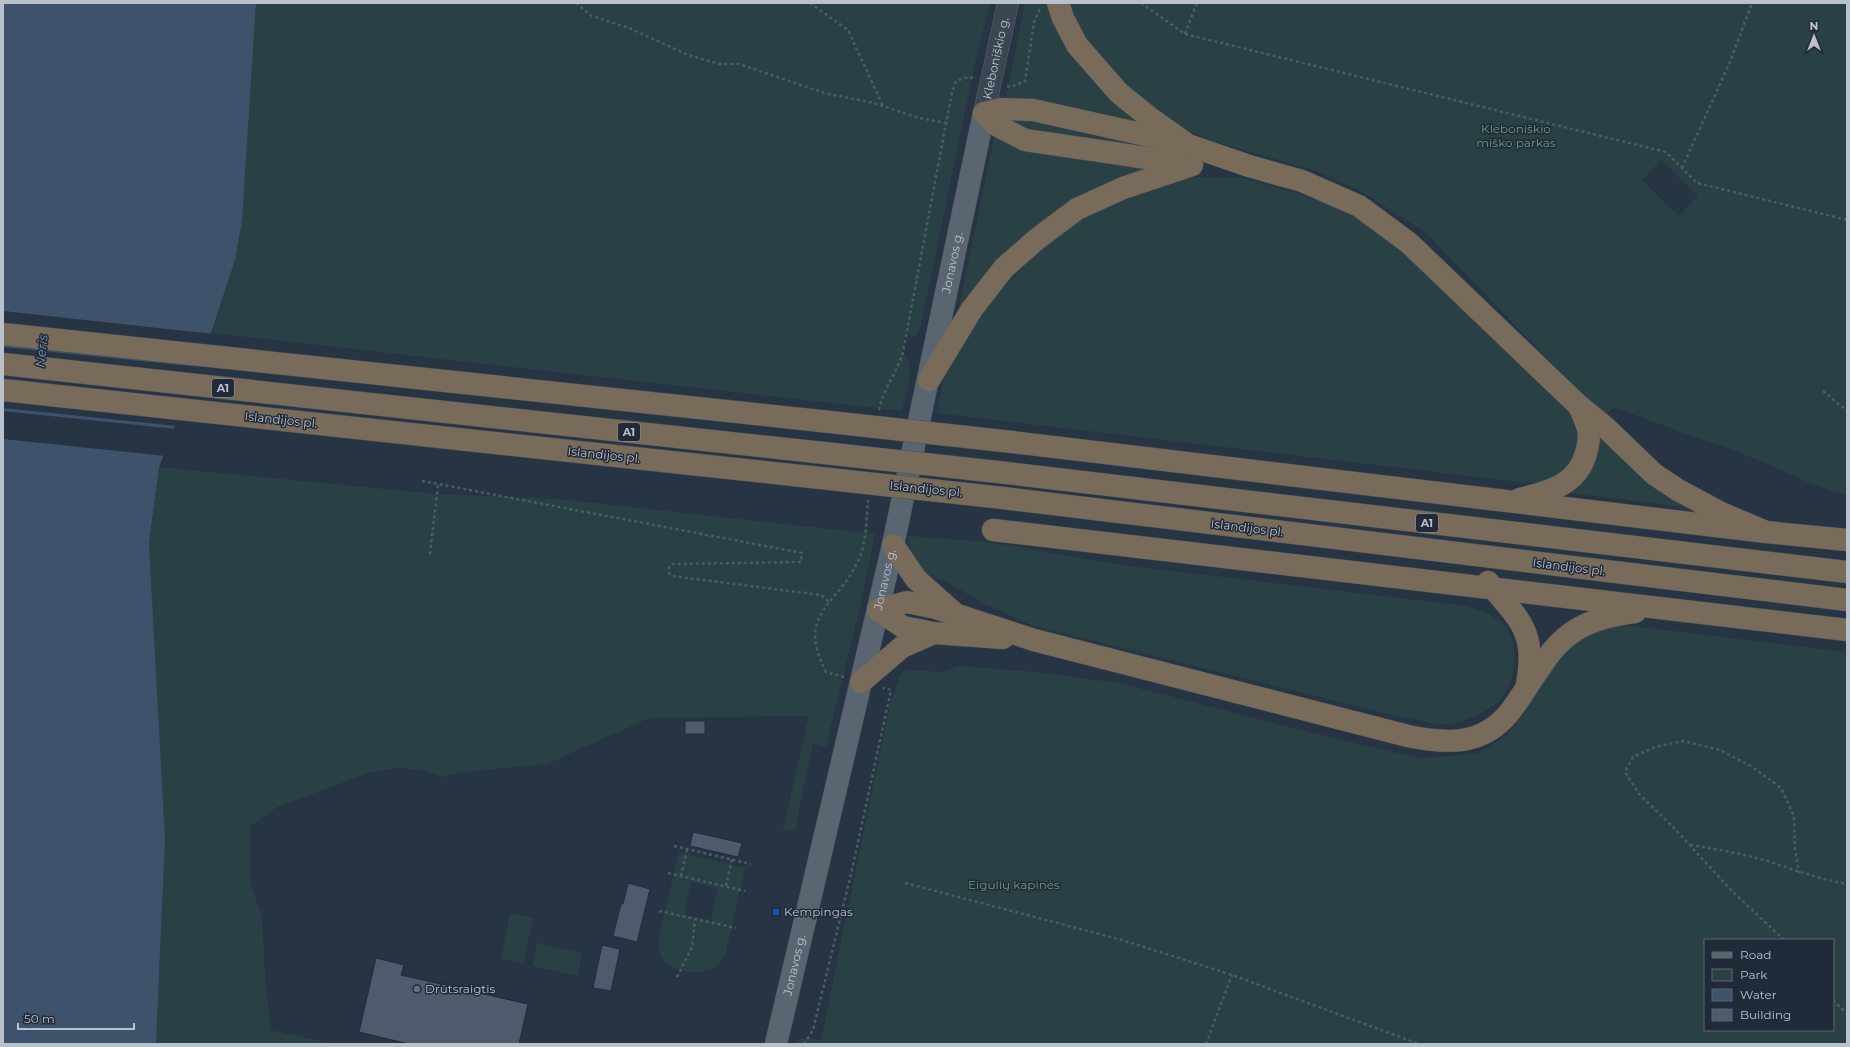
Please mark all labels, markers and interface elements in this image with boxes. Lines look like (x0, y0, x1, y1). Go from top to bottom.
street label: Kleboniškio g. (979, 16, 1012, 101)
north arrow (1794, 16, 1834, 56)
text: N (1810, 19, 1818, 33)
park label: Kleboniškio miško parkas (1476, 121, 1556, 150)
street label: Jonavos g. (938, 231, 966, 296)
water label: Neris (31, 333, 51, 368)
road number: A1 (212, 379, 234, 397)
street label: Islandijos pl. (244, 408, 318, 431)
road number: A1 (618, 423, 640, 441)
street label: Islandijos pl. (567, 443, 641, 466)
street label: Islandijos pl. (889, 477, 963, 500)
road number: A1 (1416, 514, 1438, 532)
street label: Islandijos pl. (1210, 516, 1284, 539)
street label: Jonavos g. (870, 547, 899, 612)
street label: Islandijos pl. (1532, 555, 1606, 578)
park label: Eigulių kapinės (968, 877, 1060, 892)
place label: Kempingas (784, 904, 853, 919)
marker: Kempingas (771, 907, 781, 917)
street label: Jonavos g. (779, 933, 808, 998)
legend (1704, 939, 1834, 1031)
text: Road (1740, 947, 1771, 962)
text: Park (1740, 967, 1768, 982)
place label: Drūtsraigtis (425, 981, 495, 996)
marker: Drūtsraigtis (412, 984, 422, 994)
text: Water (1740, 987, 1777, 1002)
scale bar (18, 1005, 134, 1031)
text: Building (1740, 1007, 1791, 1022)
text: 50 m (24, 1011, 55, 1026)

